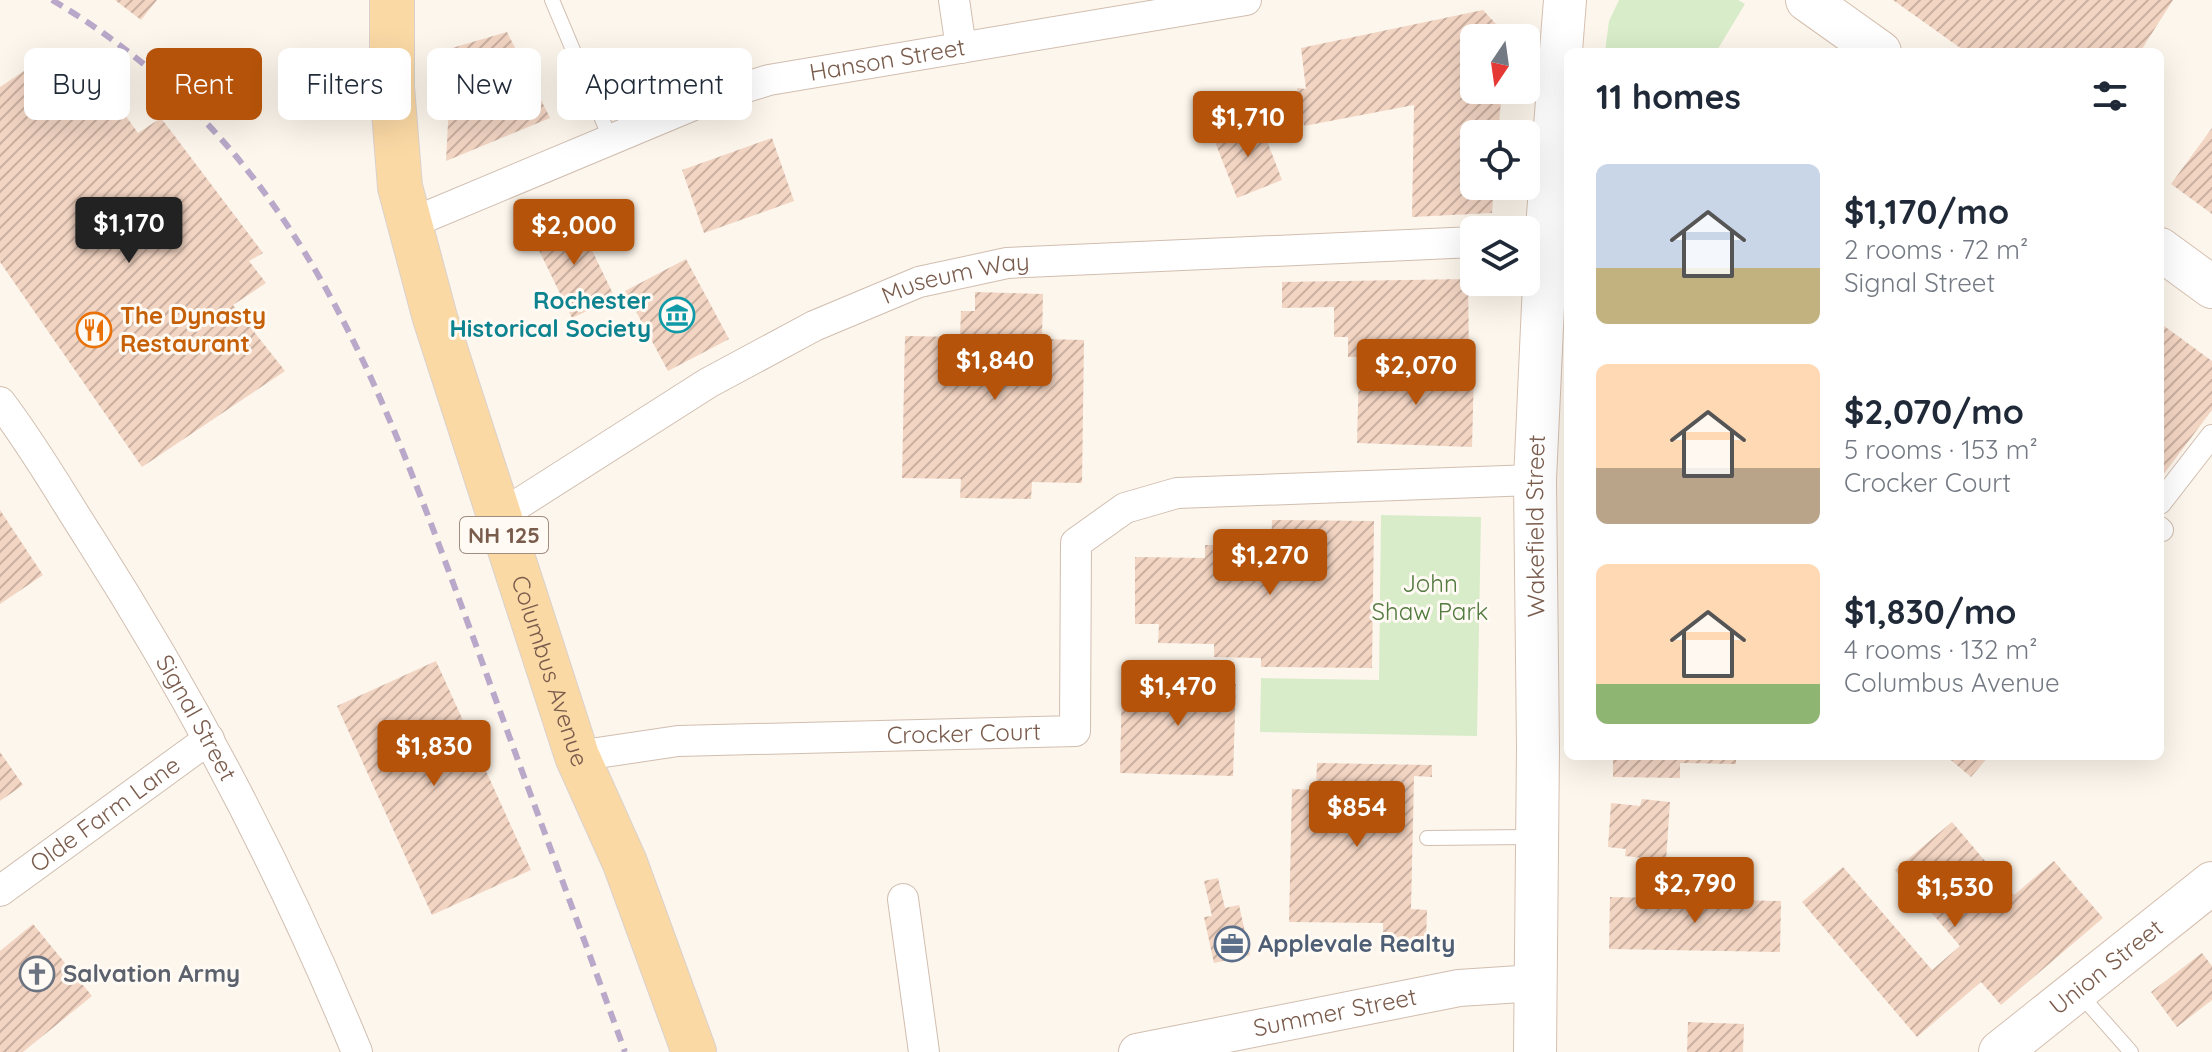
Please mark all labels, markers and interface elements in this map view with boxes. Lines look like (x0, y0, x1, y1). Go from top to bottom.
north arrow (1460, 24, 1540, 104)
map controls (1460, 24, 1540, 296)
street label: Hanson Street (807, 31, 967, 87)
chip: Buy (24, 48, 130, 120)
chip: Rent (146, 48, 262, 120)
chip: Filters (278, 48, 411, 120)
chip: New (427, 48, 541, 120)
chip: Apartment (557, 48, 752, 120)
icon: filters (2088, 74, 2132, 118)
text: 11 homes (1596, 75, 1741, 118)
pin: $1,710 (1183, 91, 1313, 159)
text: $1,710 (1211, 100, 1285, 133)
button: locate (1460, 120, 1540, 200)
text: $1,170/mo (1844, 190, 2009, 233)
icon: home (1660, 196, 1756, 292)
pin: $1,170 (64, 197, 194, 265)
pin: $2,000 (509, 199, 639, 267)
text: $1,170 (93, 206, 165, 239)
text: $2,000 (531, 208, 617, 241)
button: layers (1460, 216, 1540, 296)
text: 2 rooms · 72 m² (1844, 233, 2028, 266)
street label: Museum Way (877, 246, 1030, 310)
text: Signal Street (1844, 266, 1995, 299)
place label: Rochester Historical Society (449, 285, 651, 343)
museum icon: Rochester Historical Society (658, 296, 696, 334)
place label: The Dynasty Restaurant (120, 300, 266, 358)
restaurant icon: The Dynasty Restaurant (75, 311, 113, 349)
pin: $1,840 (930, 334, 1060, 402)
pin: $2,070 (1351, 339, 1481, 407)
text: $1,840 (956, 343, 1034, 376)
text: $2,070 (1375, 348, 1457, 381)
text: $2,070/mo (1844, 390, 2024, 433)
icon: home (1660, 396, 1756, 492)
text: 5 rooms · 153 m² (1844, 433, 2038, 466)
street label: Wakefield Street (1519, 434, 1551, 618)
text: Crocker Court (1844, 466, 2011, 499)
road number: NH 125 (460, 517, 548, 553)
pin: $1,270 (1205, 529, 1335, 597)
text: $1,270 (1231, 538, 1309, 571)
park label: John Shaw Park (1372, 568, 1488, 626)
street label: Columbus Avenue (505, 571, 596, 771)
text: $1,830/mo (1844, 590, 2017, 633)
icon: home (1660, 596, 1756, 692)
text: 4 rooms · 132 m² (1844, 633, 2038, 666)
street label: Signal Street (150, 649, 244, 786)
pin: $1,470 (1113, 660, 1243, 728)
text: Columbus Avenue (1844, 666, 2060, 699)
text: $1,470 (1139, 669, 1217, 702)
street label: Crocker Court (886, 716, 1041, 750)
pin: $1,830 (369, 720, 499, 788)
text: $1,830 (396, 729, 472, 762)
street label: Olde Farm Lane (24, 749, 186, 878)
pin: $854 (1310, 781, 1404, 849)
text: $854 (1327, 790, 1387, 823)
pin: $2,790 (1630, 857, 1760, 925)
pin: $1,530 (1890, 861, 2020, 929)
text: $2,790 (1654, 866, 1736, 899)
text: $1,530 (1916, 870, 1994, 903)
street label: Union Street (2043, 912, 2169, 1021)
office icon: Applevale Realty (1213, 925, 1251, 963)
place label: Applevale Realty (1258, 928, 1455, 958)
church icon: Salvation Army (18, 955, 56, 993)
place label: Salvation Army (63, 958, 240, 988)
street label: Summer Street (1251, 981, 1419, 1043)

